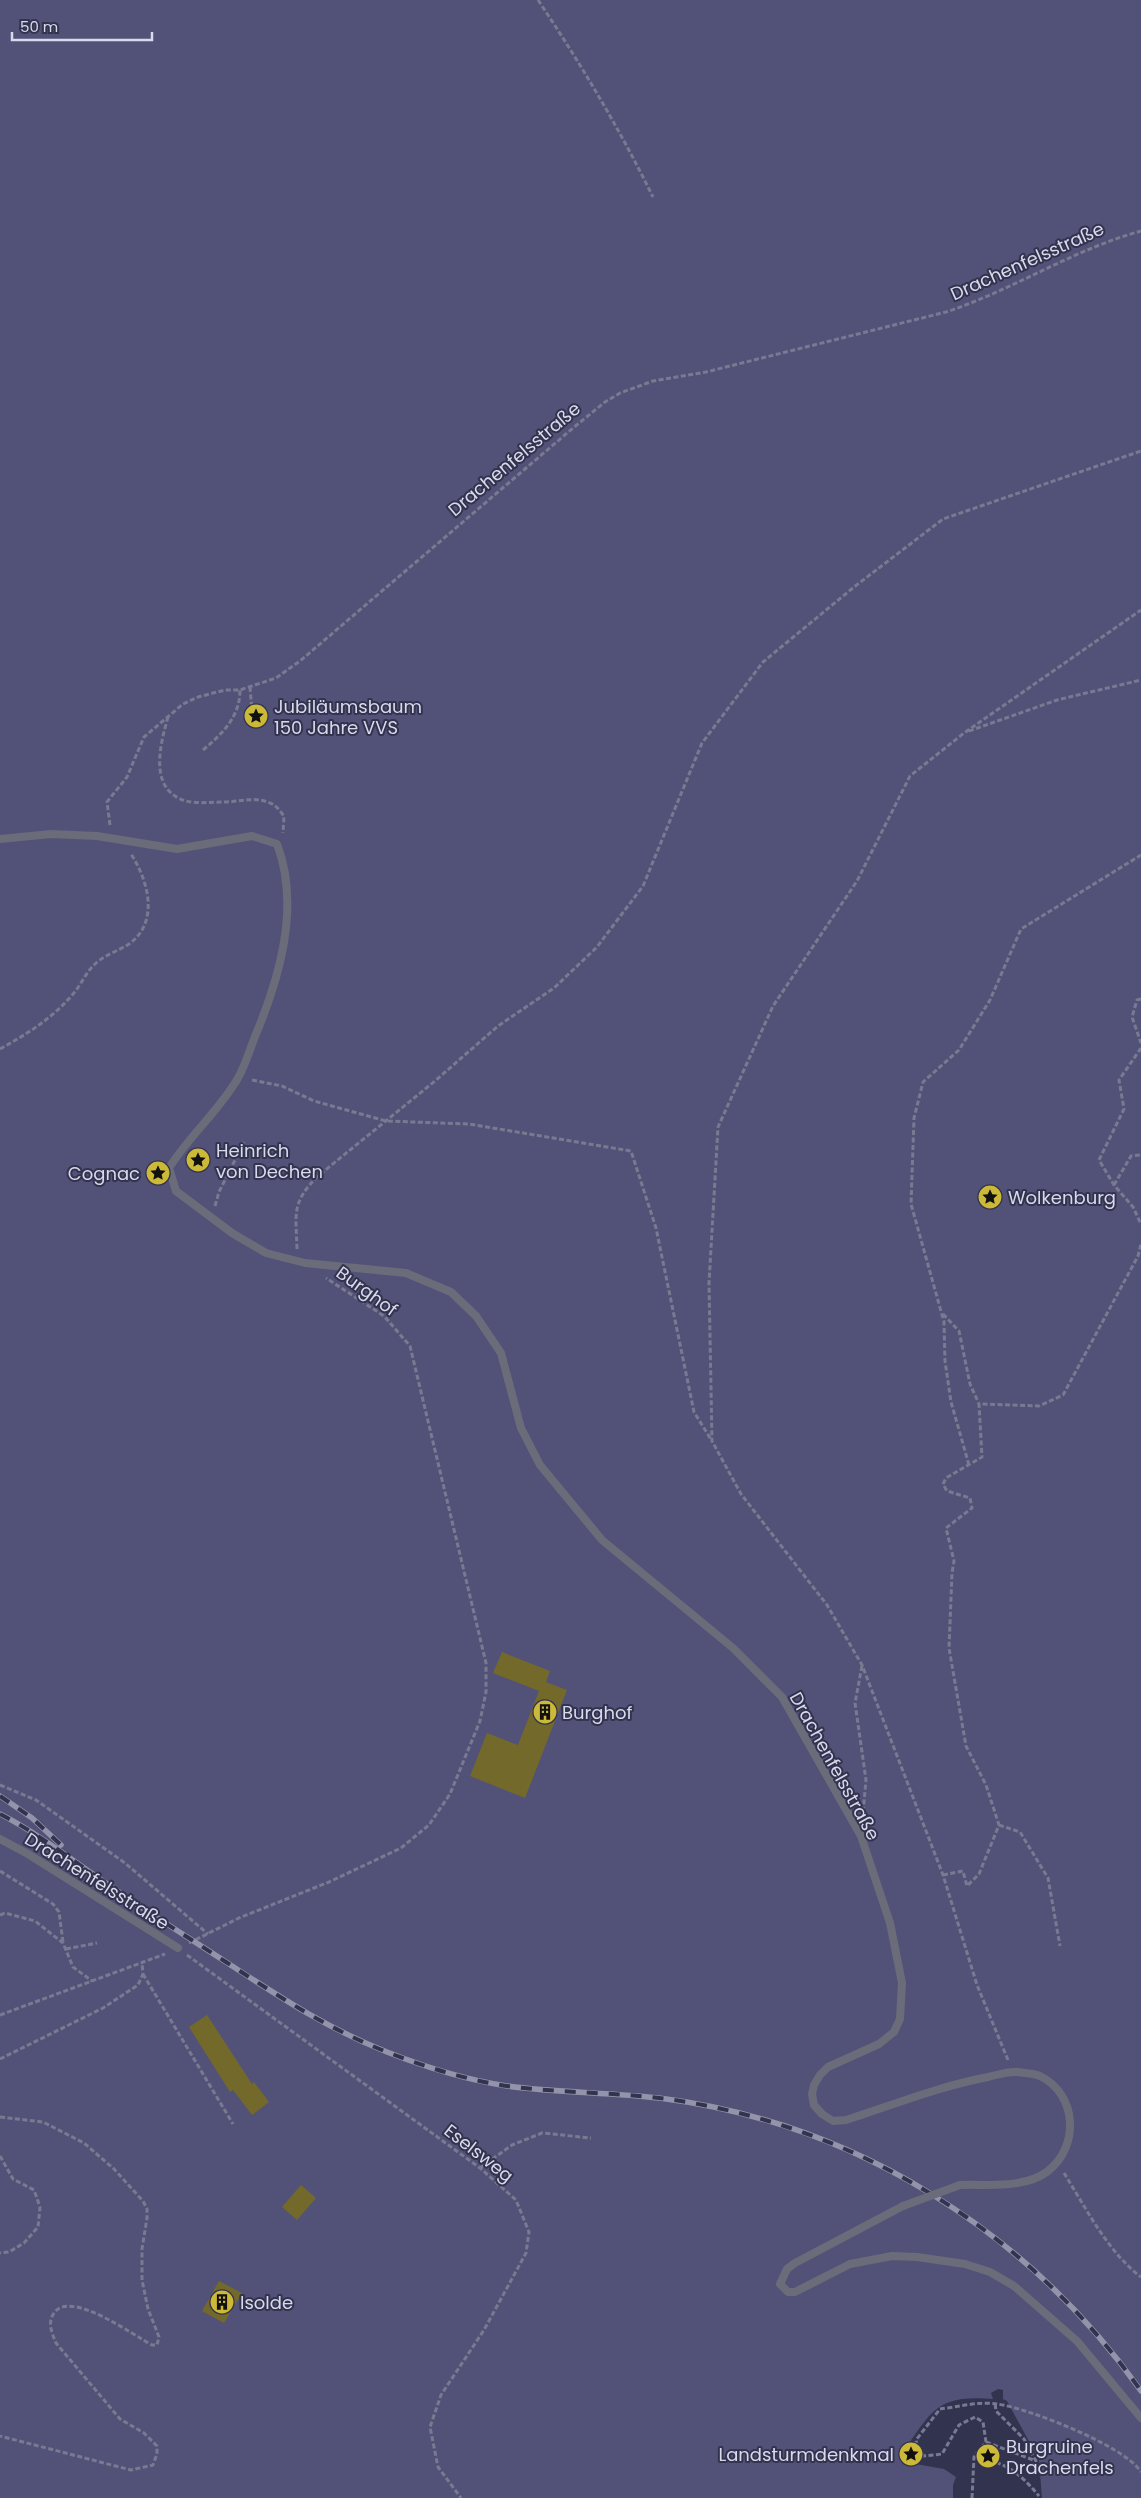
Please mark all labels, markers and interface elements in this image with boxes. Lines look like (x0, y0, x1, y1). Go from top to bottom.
scale bar (12, 10, 152, 42)
text: 50 m (20, 16, 58, 37)
street label: Drachenfelsstraße (946, 216, 1108, 306)
street label: Drachenfelsstraße (442, 396, 586, 522)
place label: Jubiläumsbaum 150 Jahre VVS (274, 694, 422, 740)
place icon: Jubiläumsbaum 150 Jahre VVS (243, 703, 269, 729)
place label: Heinrich von Dechen (216, 1138, 323, 1184)
place icon: Heinrich von Dechen (185, 1147, 211, 1173)
place icon: Cognac (145, 1160, 171, 1186)
place label: Cognac (68, 1161, 140, 1186)
place icon: Wolkenburg (977, 1184, 1003, 1210)
place label: Wolkenburg (1008, 1185, 1116, 1210)
street label: Burghof (331, 1260, 403, 1322)
street label: Drachenfelsstraße (784, 1687, 886, 1845)
building icon: Burghof (532, 1699, 558, 1725)
place label: Burghof (562, 1700, 632, 1725)
street label: Drachenfelsstraße (20, 1826, 174, 1936)
street label: Eselsweg (439, 2118, 519, 2188)
building icon: Isolde (209, 2289, 235, 2315)
place label: Isolde (240, 2290, 293, 2315)
place label: Burgruine Drachenfels (1006, 2434, 1114, 2480)
place icon: Landsturmdenkmal (898, 2441, 924, 2467)
place label: Landsturmdenkmal (718, 2442, 894, 2467)
place icon: Burgruine Drachenfels (975, 2443, 1001, 2469)

